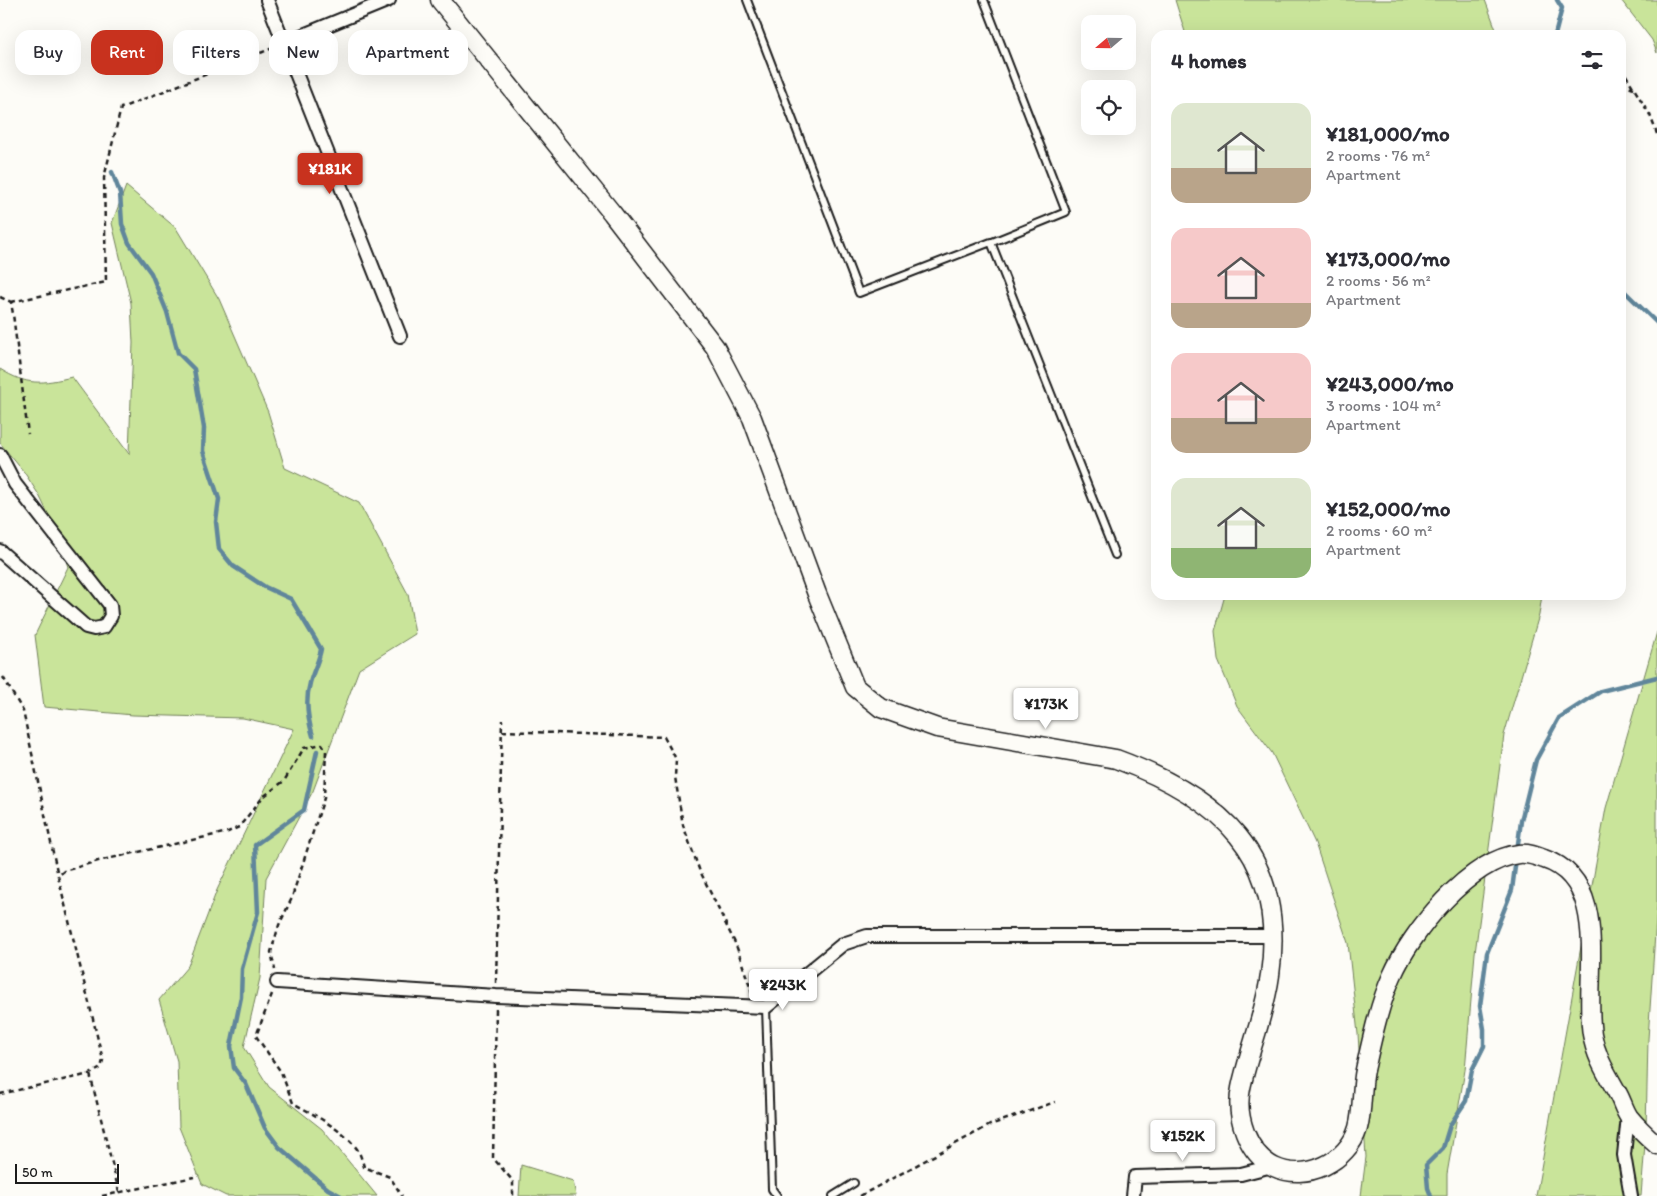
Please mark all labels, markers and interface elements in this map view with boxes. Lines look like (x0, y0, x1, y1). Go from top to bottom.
north arrow (1081, 15, 1136, 70)
map controls (1081, 15, 1136, 135)
chip: Buy (15, 30, 81, 75)
chip: Rent (91, 30, 163, 75)
chip: Filters (173, 30, 259, 75)
chip: New (269, 30, 338, 75)
chip: Apartment (348, 30, 468, 75)
icon: filters (1578, 46, 1606, 74)
text: 4 homes (1171, 48, 1247, 73)
button: locate (1081, 80, 1136, 135)
text: ¥181,000/mo (1326, 121, 1450, 146)
icon: home (1211, 123, 1271, 183)
text: 2 rooms · 76 m² (1326, 146, 1430, 165)
pin: ¥181K (295, 152, 365, 195)
text: ¥181K (309, 159, 351, 178)
text: Apartment (1326, 165, 1401, 184)
text: ¥173,000/mo (1326, 246, 1450, 271)
icon: home (1211, 248, 1271, 308)
text: 2 rooms · 56 m² (1326, 271, 1431, 290)
text: Apartment (1326, 290, 1401, 309)
text: ¥243,000/mo (1326, 371, 1454, 396)
icon: home (1211, 373, 1271, 433)
text: 3 rooms · 104 m² (1326, 396, 1441, 415)
text: Apartment (1326, 415, 1401, 434)
text: ¥152,000/mo (1326, 496, 1451, 521)
icon: home (1211, 498, 1271, 558)
text: 2 rooms · 60 m² (1326, 521, 1432, 540)
text: Apartment (1326, 540, 1401, 559)
pin: ¥173K (1011, 688, 1081, 730)
text: ¥173K (1024, 694, 1068, 713)
pin: ¥243K (748, 968, 818, 1011)
text: ¥243K (760, 975, 806, 994)
pin: ¥152K (1148, 1120, 1218, 1162)
text: ¥152K (1161, 1126, 1205, 1145)
scale bar (15, 1161, 119, 1184)
text: 50 m (22, 1164, 53, 1181)

